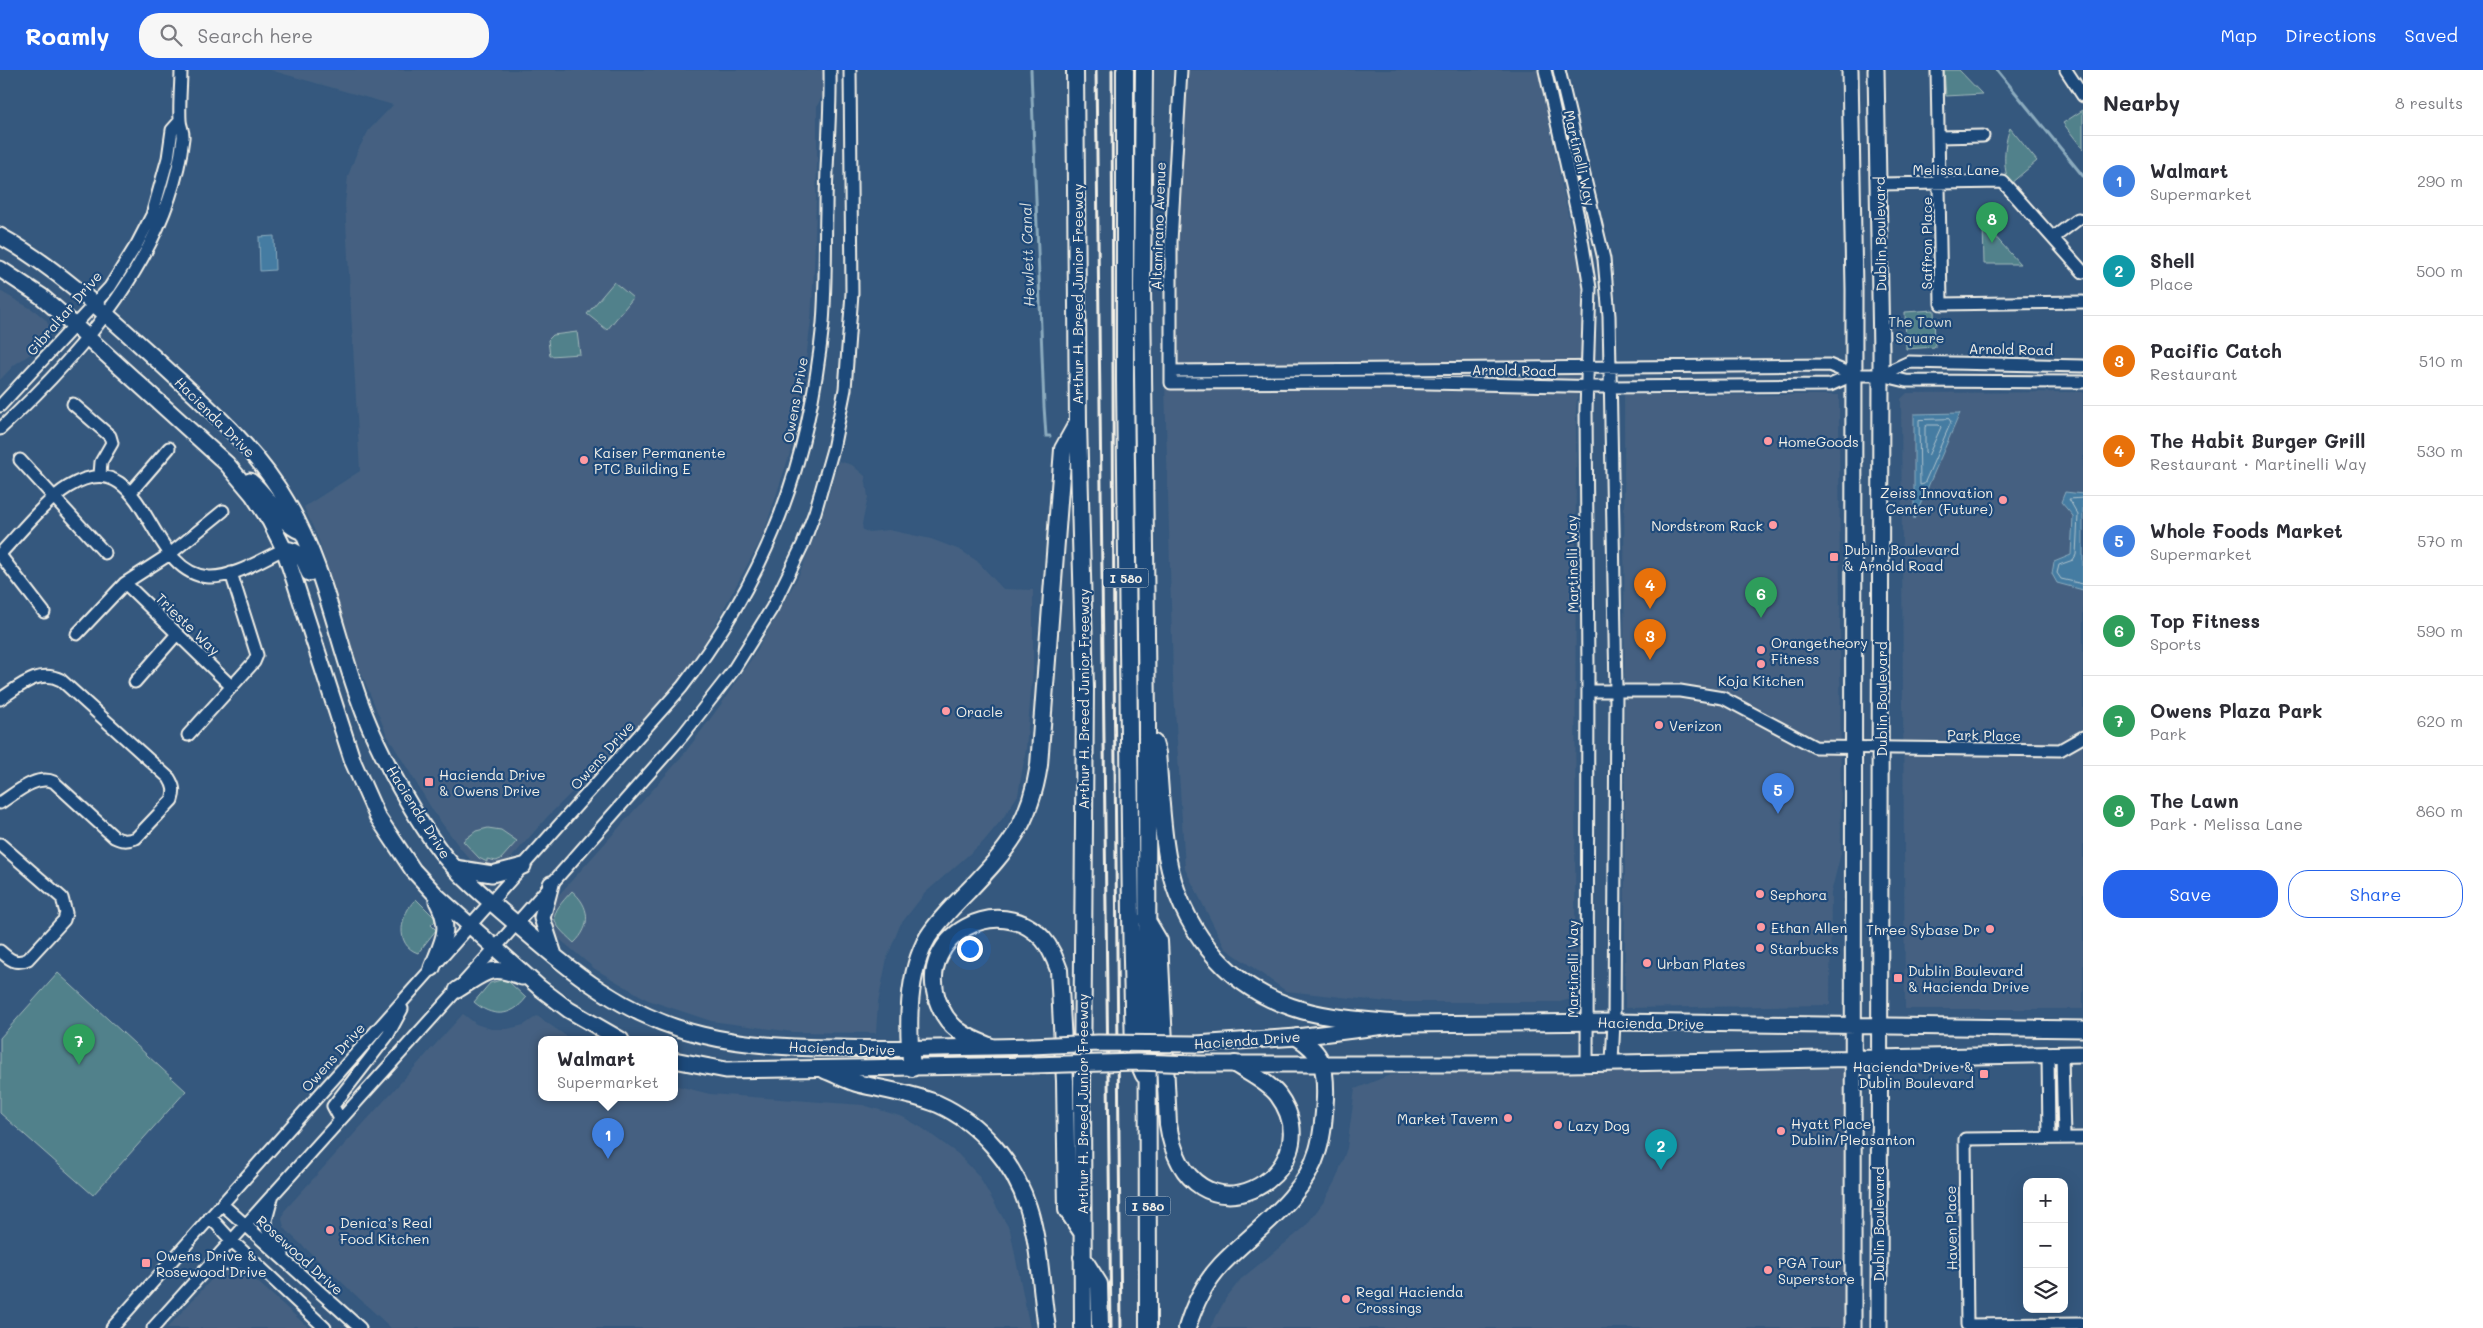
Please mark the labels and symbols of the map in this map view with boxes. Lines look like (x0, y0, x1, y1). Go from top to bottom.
street label: Martinelli Way (1560, 108, 1600, 208)
street label: Melissa Lane (1913, 160, 1999, 179)
street label: Altamirano Avenue (1146, 162, 1170, 290)
street label: Dublin Boulevard (1869, 176, 1891, 292)
street label: Arthur H. Breed Junior Freeway (1068, 183, 1087, 405)
street label: Saffron Place (1917, 197, 1936, 289)
water label: Hewlett Canal (1015, 202, 1039, 307)
pin: 8 (1976, 202, 2008, 243)
street label: Gibraltar Drive (22, 267, 106, 359)
park label: The Town Square (1888, 312, 1952, 347)
street label: Arnold Road (1969, 339, 2054, 359)
street label: Owens Drive (778, 356, 812, 444)
street label: Arnold Road (1472, 360, 1557, 380)
street label: Hacienda Drive (171, 373, 259, 461)
place label: HomeGoods (1778, 432, 1859, 451)
marker: HomeGoods (1762, 435, 1774, 447)
place label: Kaiser Permanente PTC Building E (594, 443, 726, 478)
marker: Kaiser Permanente PTC Building E (578, 454, 590, 466)
place label: Zeiss Innovation Center (Future) (1880, 483, 1993, 518)
marker: Zeiss Innovation Center (Future) (1997, 494, 2009, 506)
street label: Martinelli Way (1562, 515, 1582, 613)
place label: Nordstrom Rack (1651, 516, 1763, 535)
marker: Nordstrom Rack (1767, 519, 1779, 531)
place label: Dublin Boulevard & Arnold Road (1844, 540, 1959, 575)
marker: Dublin Boulevard & Arnold Road (1828, 551, 1840, 563)
road number: I 580 (1104, 568, 1148, 588)
pin: 4 (1634, 568, 1666, 609)
pin: 6 (1745, 577, 1777, 618)
street label: Arthur H. Breed Junior Freeway (1074, 588, 1093, 810)
street label: Trieste Way (152, 589, 224, 659)
pin: 3 (1634, 619, 1666, 660)
place label: Orangetheory Fitness (1771, 633, 1868, 668)
street label: Dublin Boulevard (1872, 641, 1891, 757)
marker: Orangetheory Fitness (1755, 644, 1767, 656)
marker: Koja Kitchen (1755, 658, 1767, 670)
place label: Koja Kitchen (1718, 671, 1804, 690)
place label: Oracle (956, 702, 1003, 721)
marker: Oracle (940, 705, 952, 717)
street label: Owens Drive (566, 716, 638, 794)
place label: Verizon (1669, 716, 1722, 735)
marker: Verizon (1653, 719, 1665, 731)
street label: Park Place (1947, 725, 2021, 745)
street label: Hacienda Drive (383, 762, 455, 862)
place label: Hacienda Drive & Owens Drive (439, 765, 546, 800)
pin: 5 (1762, 773, 1794, 814)
marker: Hacienda Drive & Owens Drive (423, 776, 435, 788)
place label: Sephora (1770, 885, 1827, 904)
marker: Sephora (1754, 888, 1766, 900)
place label: Ethan Allen (1771, 918, 1847, 937)
street label: Martinelli Way (1563, 920, 1582, 1018)
place label: Three Sybase Dr (1866, 920, 1980, 939)
marker: Ethan Allen (1755, 921, 1767, 933)
marker: Three Sybase Dr (1984, 923, 1996, 935)
your location (957, 936, 983, 962)
place label: Starbucks (1770, 939, 1839, 958)
marker: Starbucks (1754, 942, 1766, 954)
place label: Urban Plates (1657, 954, 1746, 973)
marker: Urban Plates (1641, 957, 1653, 969)
place label: Dublin Boulevard & Hacienda Drive (1908, 961, 2029, 996)
marker: Dublin Boulevard & Hacienda Drive (1892, 972, 1904, 984)
street label: Arthur H. Breed Junior Freeway (1073, 993, 1092, 1215)
street label: Hacienda Drive (1597, 1013, 1705, 1033)
street label: Owens Drive (297, 1018, 369, 1096)
pin: 7 (63, 1024, 95, 1065)
street label: Hacienda Drive (1193, 1027, 1301, 1053)
street label: Hacienda Drive (788, 1037, 896, 1059)
place label: Hacienda Drive & Dublin Boulevard (1853, 1057, 1974, 1092)
marker: Hacienda Drive & Dublin Boulevard (1978, 1068, 1990, 1080)
place label: Market Tavern (1397, 1109, 1498, 1128)
marker: Market Tavern (1502, 1112, 1514, 1124)
place label: Hyatt Place Dublin/Pleasanton (1791, 1114, 1915, 1149)
place label: Lazy Dog (1568, 1116, 1630, 1135)
pin: 1 (592, 1118, 624, 1159)
marker: Lazy Dog (1552, 1119, 1564, 1131)
marker: Hyatt Place Dublin/Pleasanton (1775, 1125, 1787, 1137)
pin: 2 (1645, 1129, 1677, 1170)
street label: Dublin Boulevard (1869, 1166, 1888, 1282)
street label: Haven Place (1941, 1185, 1961, 1271)
road number: I 580 (1126, 1196, 1170, 1216)
street label: Rosewood Drive (253, 1211, 347, 1299)
place label: Denica’s Real Food Kitchen (340, 1213, 432, 1248)
marker: Denica’s Real Food Kitchen (324, 1224, 336, 1236)
place label: Owens Drive & Rosewood Drive (156, 1246, 267, 1281)
place label: PGA Tour Superstore (1778, 1253, 1855, 1288)
marker: Owens Drive & Rosewood Drive (140, 1257, 152, 1269)
marker: PGA Tour Superstore (1762, 1264, 1774, 1276)
place label: Regal Hacienda Crossings (1356, 1282, 1464, 1317)
marker: Regal Hacienda Crossings (1340, 1293, 1352, 1305)

